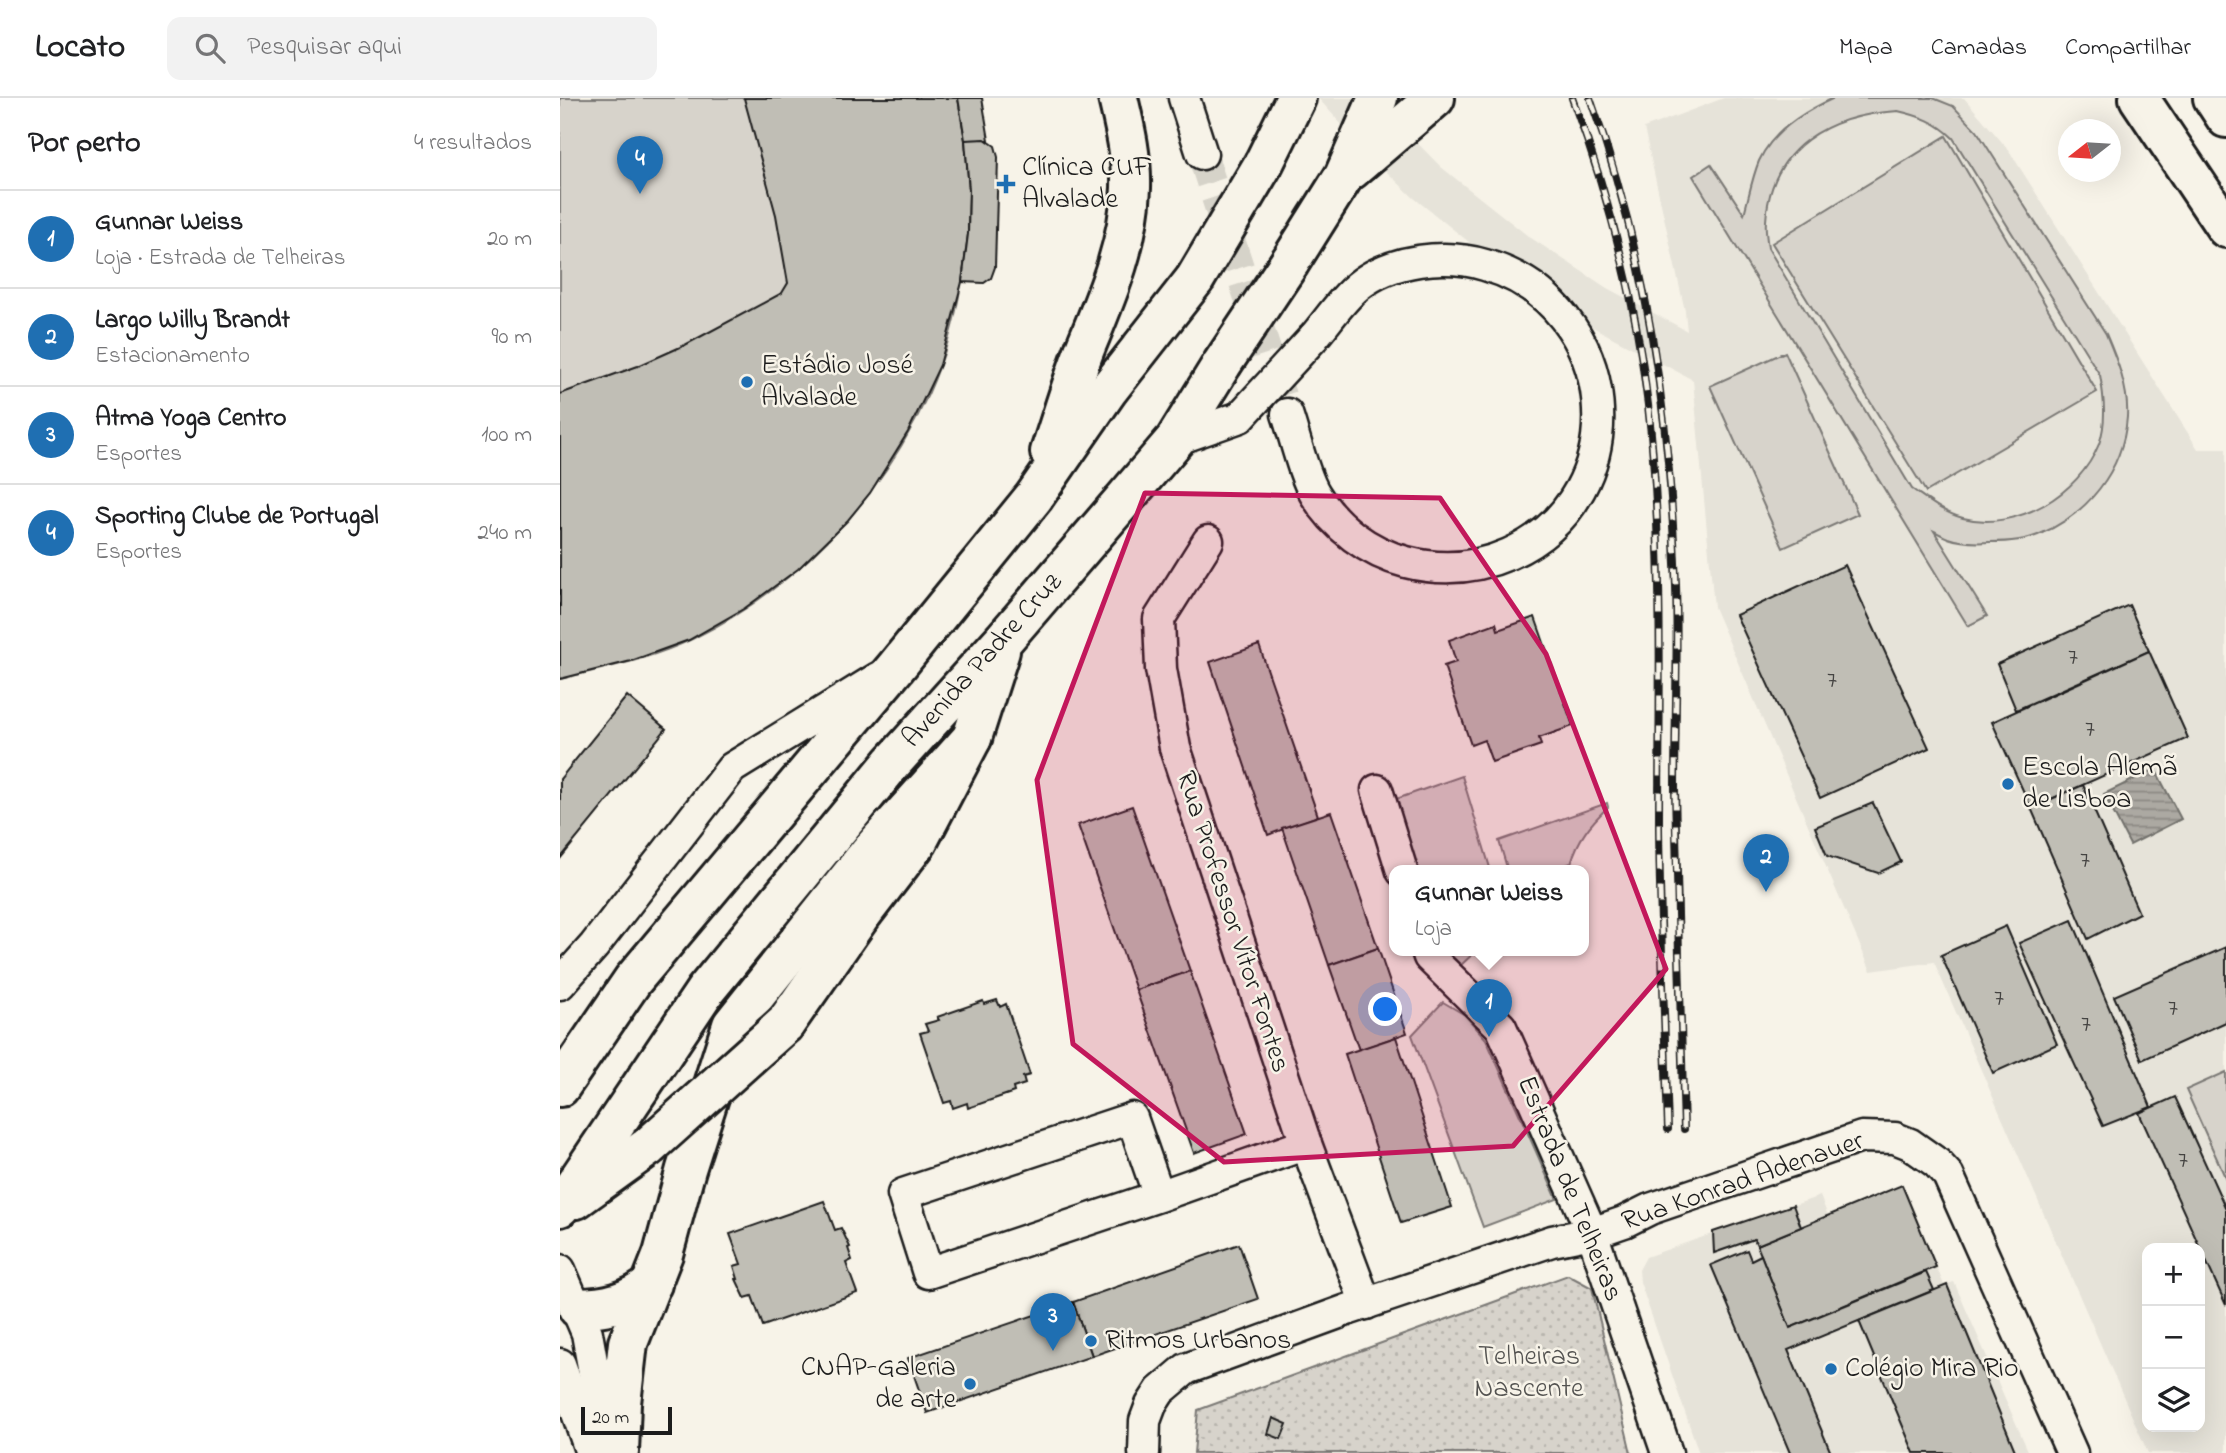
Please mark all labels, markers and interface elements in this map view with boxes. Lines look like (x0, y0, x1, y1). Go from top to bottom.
search box (167, 17, 657, 80)
text: Locato (35, 24, 125, 72)
icon: search (191, 29, 229, 67)
text: Pesquisar aqui (247, 29, 402, 67)
text: Mapa (1839, 31, 1893, 66)
text: Camadas (1931, 31, 2027, 66)
text: Compartilhar (2065, 31, 2191, 66)
north arrow (2058, 119, 2121, 182)
text: Por perto (28, 122, 141, 166)
text: 4 resultados (414, 127, 532, 160)
pin: 4 (617, 136, 663, 194)
place label: Clínica CUF Alvalade (1022, 148, 1152, 221)
marker: Clínica CUF Alvalade (996, 174, 1016, 194)
text: Gunnar Weiss (95, 204, 243, 242)
text: 1 (47, 223, 55, 256)
text: 20 m (487, 223, 532, 256)
text: Loja · Estrada de Telheiras (95, 242, 345, 275)
text: Largo Willy Brandt (95, 302, 290, 340)
text: 2 (45, 321, 57, 354)
text: 90 m (492, 321, 532, 354)
text: Estacionamento (95, 340, 250, 373)
place label: Estádio José Alvalade (761, 346, 914, 419)
marker: Estádio José Alvalade (739, 374, 755, 390)
text: Atma Yoga Centro (95, 400, 286, 438)
text: 3 (46, 419, 56, 452)
text: 100 m (481, 419, 532, 452)
text: Esportes (95, 438, 182, 471)
text: Sporting Clube de Portugal (95, 498, 379, 536)
text: 4 (46, 517, 56, 550)
text: 240 m (478, 517, 532, 550)
text: Esportes (95, 536, 182, 569)
street label: Avenida Padre Cruz (893, 564, 1073, 758)
house number: 7 (2068, 641, 2078, 676)
house number: 7 (1827, 664, 1837, 699)
house number: 7 (2085, 713, 2095, 748)
place label: Escola Alemã de Lisboa (2022, 748, 2177, 821)
street label: Rua Professor Vítor Fontes (1164, 766, 1300, 1078)
marker: Escola Alemã de Lisboa (2000, 776, 2016, 792)
pin: 2 (1743, 834, 1789, 892)
house number: 7 (2080, 844, 2090, 879)
popup (1389, 865, 1589, 956)
text: Gunnar Weiss (1415, 875, 1563, 913)
text: Loja (1415, 913, 1452, 946)
pin: 1 (1466, 979, 1512, 1037)
house number: 7 (1994, 982, 2004, 1017)
your location (1368, 992, 1402, 1026)
house number: 7 (2168, 992, 2178, 1027)
house number: 7 (2081, 1008, 2091, 1043)
street label: Estrada de Telheiras (1505, 1070, 1633, 1308)
street label: Rua Konrad Adenauer (1616, 1121, 1870, 1243)
house number: 7 (2178, 1144, 2188, 1179)
map controls (2142, 1243, 2205, 1432)
button: + (2142, 1243, 2205, 1306)
pin: 3 (1030, 1293, 1076, 1351)
button: − (2142, 1306, 2205, 1369)
place label: Ritmos Urbanos (1105, 1321, 1291, 1362)
marker: Ritmos Urbanos (1083, 1333, 1099, 1349)
park label: Telheiras Nascente (1474, 1337, 1584, 1410)
place label: CNAP-Galeria de arte (801, 1348, 956, 1421)
place label: Colégio Mira Rio (1845, 1349, 2018, 1390)
marker: Colégio Mira Rio (1823, 1361, 1839, 1377)
button: layers (2142, 1369, 2205, 1432)
marker: CNAP-Galeria de arte (962, 1376, 978, 1392)
scale bar (581, 1404, 672, 1436)
text: 20 m (592, 1405, 629, 1432)

